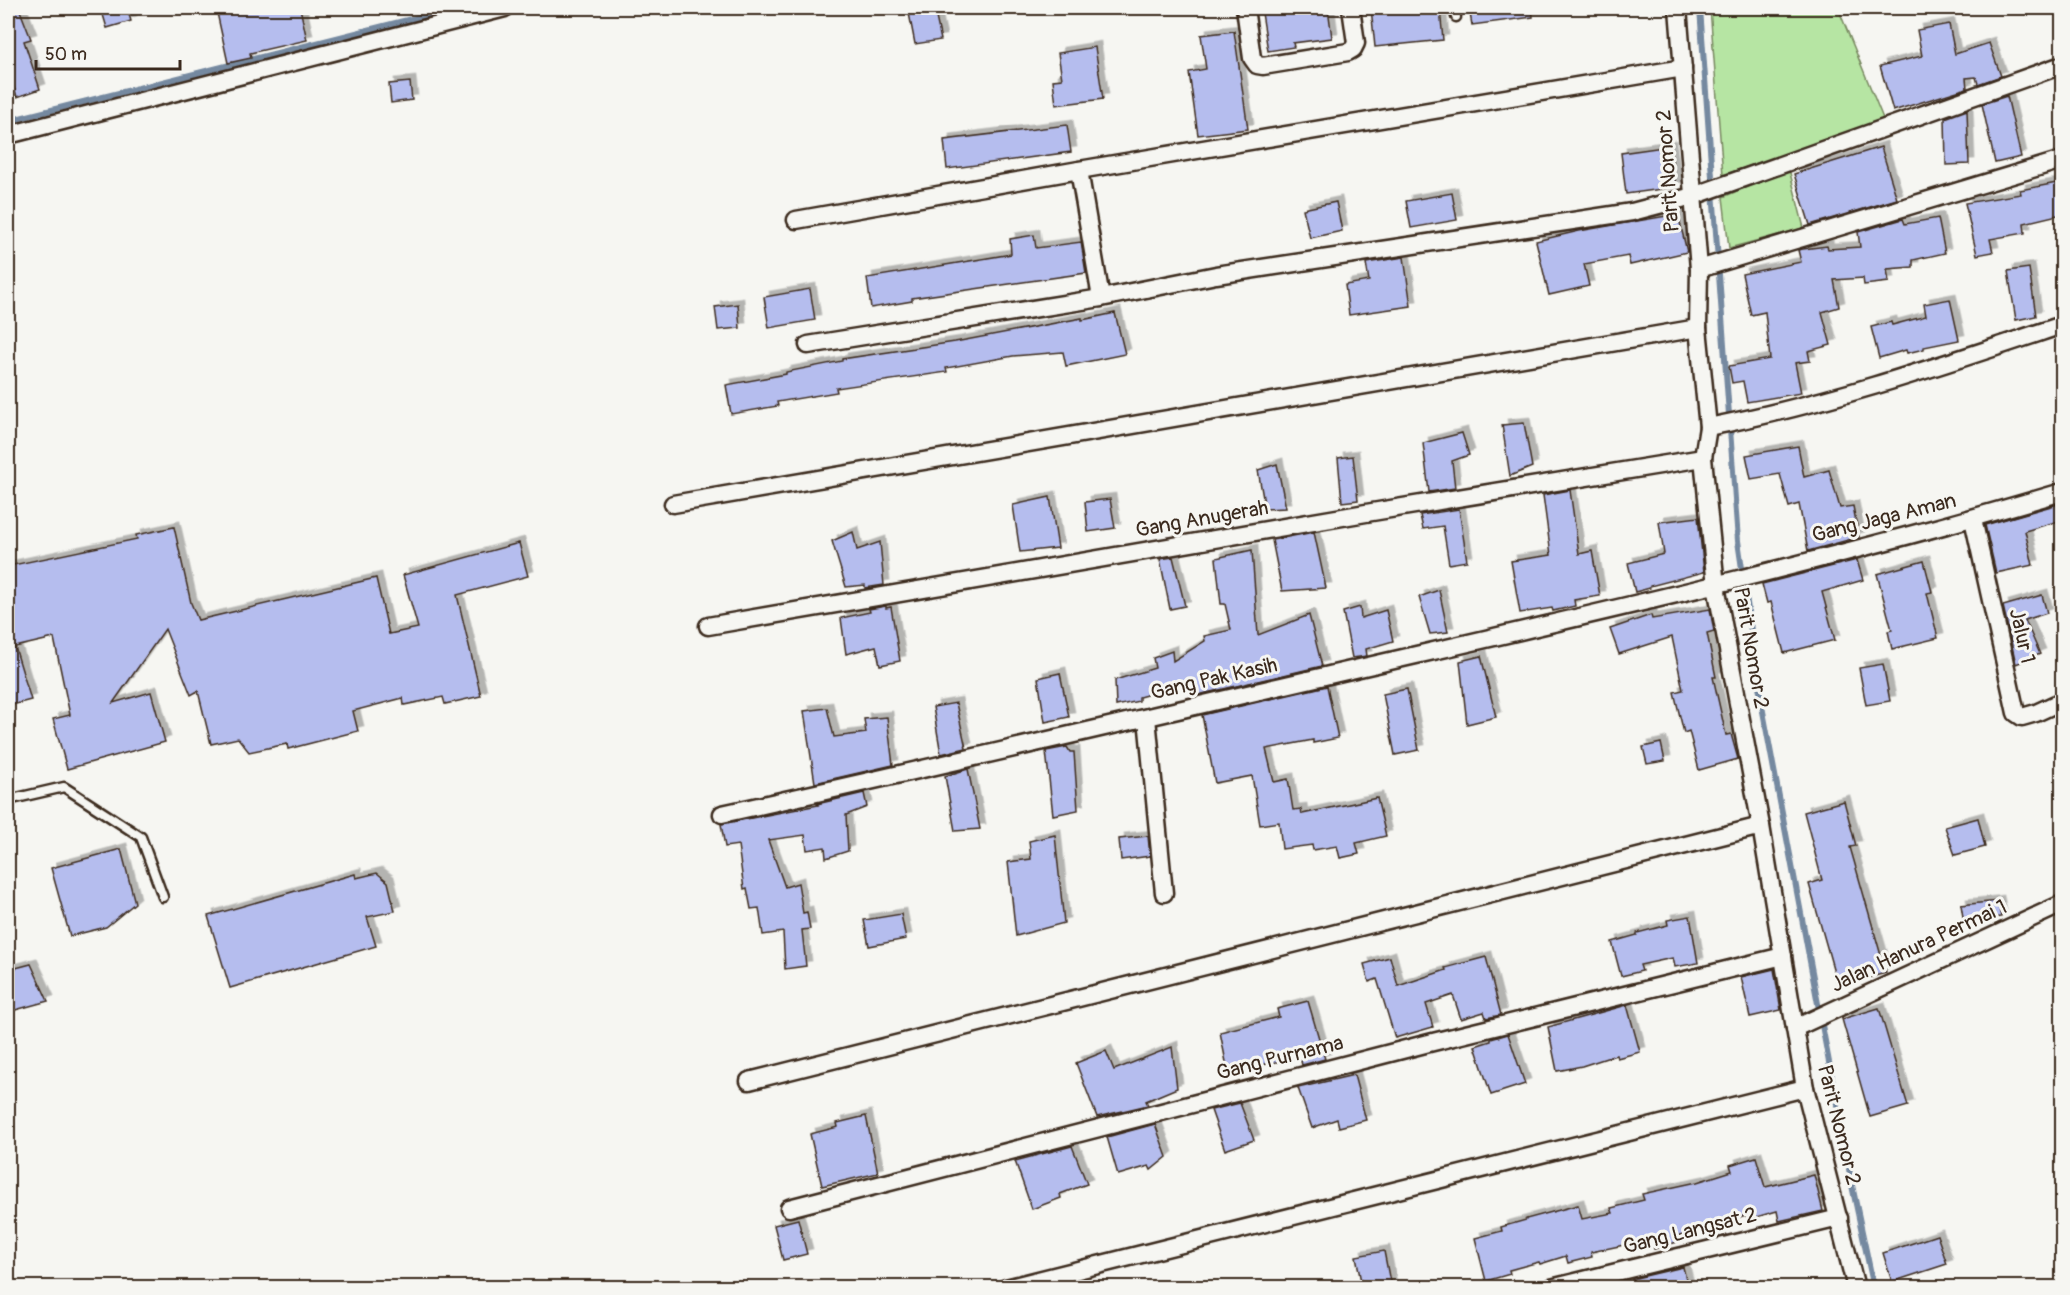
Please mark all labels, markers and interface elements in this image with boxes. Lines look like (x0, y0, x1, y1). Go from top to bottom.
scale bar (36, 33, 180, 71)
text: 50 m (45, 43, 87, 66)
street label: Parit Nomor 2 (1650, 109, 1686, 233)
street label: Gang Jaga Aman (1809, 487, 1959, 549)
street label: Gang Anugerah (1134, 494, 1270, 544)
street label: Parit Nomor 2 (1727, 585, 1775, 711)
street label: Jalur 1 (2003, 606, 2041, 666)
street label: Gang Pak Kasih (1148, 651, 1280, 707)
street label: Jalan Hanura Permai 1 (1827, 893, 2011, 999)
street label: Gang Purnama (1214, 1029, 1346, 1087)
street label: Parit Nomor 2 (1811, 1062, 1867, 1188)
street label: Gang Langsat 2 (1620, 1201, 1760, 1261)

